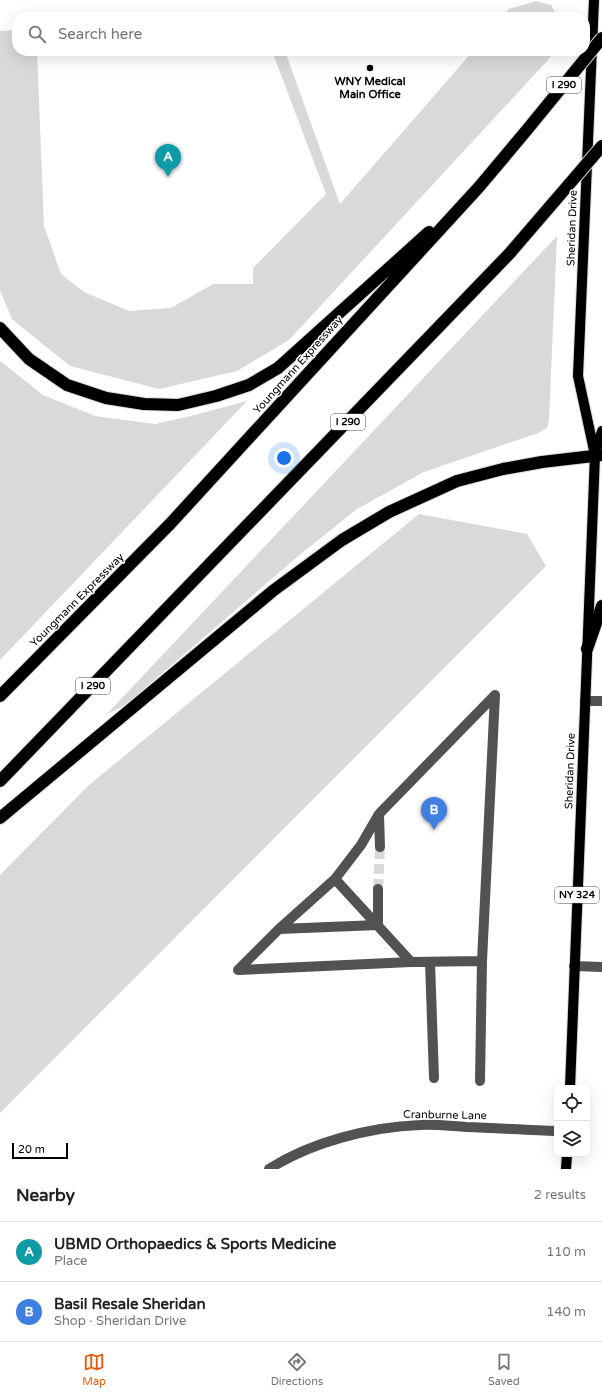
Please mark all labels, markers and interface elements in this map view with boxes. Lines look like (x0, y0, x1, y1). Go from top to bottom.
search box (12, 12, 590, 56)
icon: search (26, 23, 48, 45)
text: Search here (58, 25, 142, 43)
marker: WNY Medical Main Office (365, 63, 375, 73)
place label: WNY Medical Main Office (334, 75, 406, 101)
road number: I 290 (547, 77, 581, 93)
pin: A (155, 144, 181, 177)
street label: Sheridan Drive (564, 190, 580, 266)
street label: Youngmann Expressway (251, 313, 345, 417)
road number: I 290 (331, 414, 365, 430)
your location (274, 448, 294, 468)
street label: Youngmann Expressway (27, 550, 127, 650)
road number: I 290 (76, 678, 110, 694)
street label: Sheridan Drive (562, 733, 578, 809)
pin: B (421, 797, 447, 830)
road number: NY 324 (555, 887, 599, 903)
map controls (554, 1085, 590, 1157)
button: locate (554, 1085, 590, 1121)
street label: Cranburne Lane (403, 1108, 487, 1122)
button: layers (554, 1121, 590, 1157)
scale bar (12, 1141, 68, 1160)
text: 20 m (18, 1143, 45, 1156)
text: Nearby (16, 1185, 75, 1206)
text: 2 results (534, 1187, 586, 1203)
text: UBMD Orthopaedics & Sports Medicine (54, 1235, 336, 1253)
text: A (24, 1244, 34, 1260)
text: 110 m (546, 1244, 586, 1260)
text: Place (54, 1253, 87, 1269)
text: Basil Resale Sheridan (54, 1295, 206, 1313)
text: B (24, 1304, 34, 1320)
text: 140 m (546, 1304, 586, 1320)
text: Shop · Sheridan Drive (54, 1313, 186, 1329)
tab: Map (82, 1351, 106, 1388)
tab: Directions (271, 1351, 323, 1388)
tab: Saved (488, 1351, 520, 1388)

